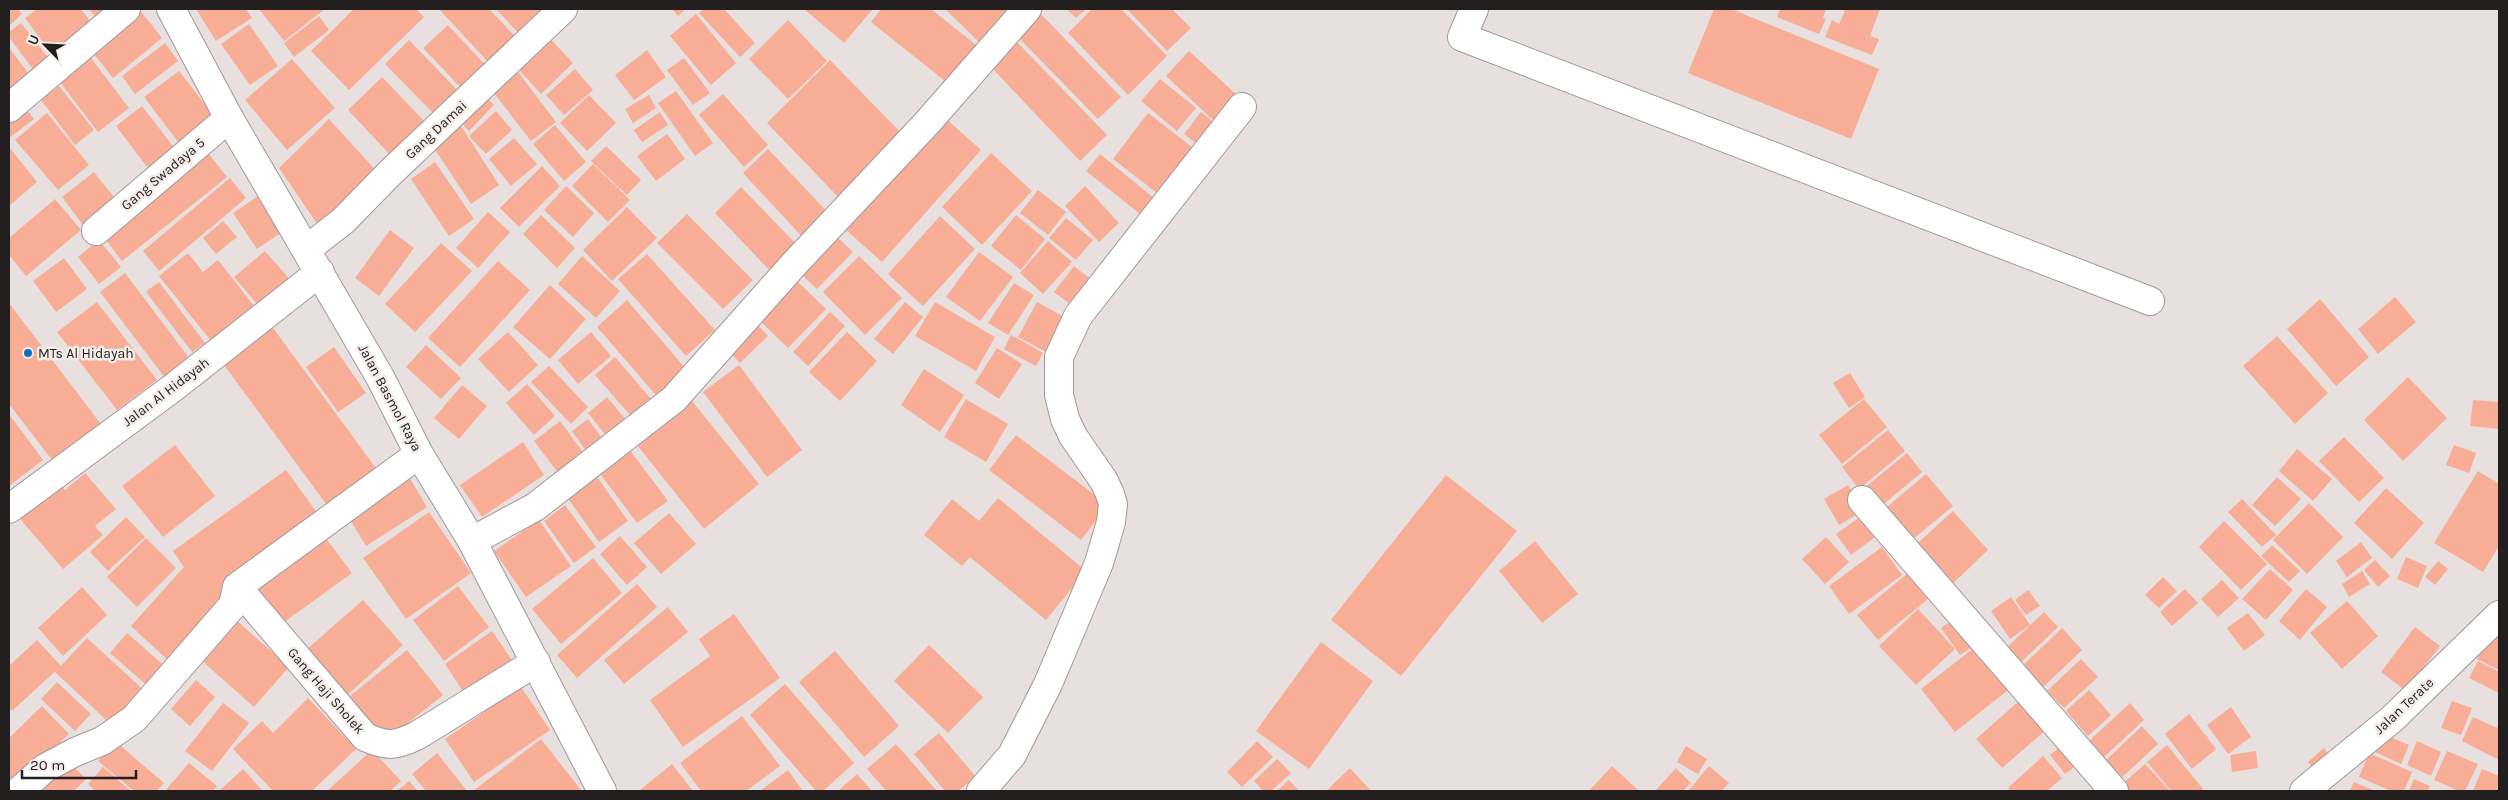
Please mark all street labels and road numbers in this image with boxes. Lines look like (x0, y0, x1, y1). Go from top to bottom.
street label: Gang Damai (402, 97, 470, 163)
street label: Gang Swadaya 5 (118, 134, 208, 214)
street label: Jalan Basmol Raya (355, 341, 425, 455)
street label: Jalan Al Hidayah (119, 354, 213, 430)
street label: Gang Haji Sholek (284, 644, 368, 738)
street label: Jalan Terate (2371, 674, 2437, 738)

